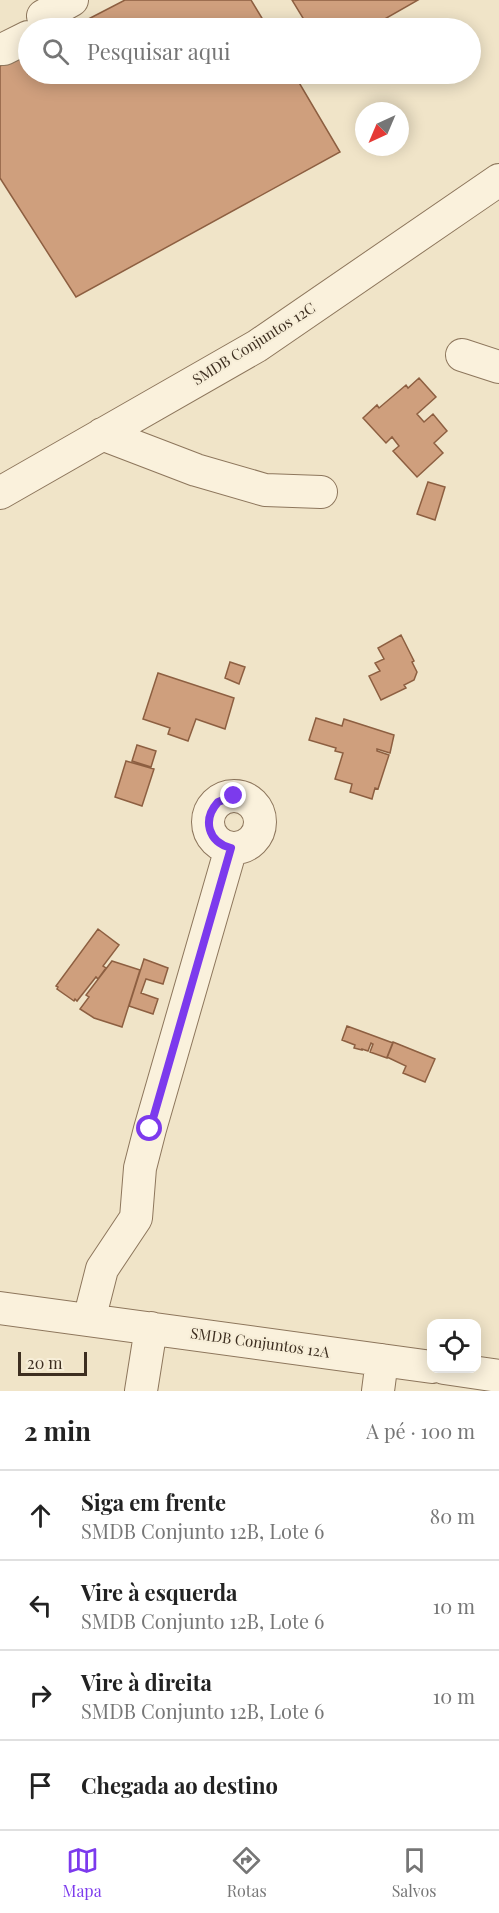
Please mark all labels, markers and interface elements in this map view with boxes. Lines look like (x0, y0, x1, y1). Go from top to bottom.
search box (18, 18, 481, 84)
icon: search (39, 35, 72, 68)
text: Pesquisar aqui (87, 36, 230, 66)
north arrow (355, 102, 409, 156)
street label: SMDB Conjuntos 12C (188, 297, 319, 389)
route end (220, 782, 246, 808)
route start (136, 1115, 162, 1141)
map controls (427, 1319, 481, 1373)
button: locate (427, 1319, 481, 1373)
street label: SMDB Conjuntos 12A (189, 1322, 332, 1362)
scale bar (18, 1349, 87, 1376)
text: 20 m (27, 1352, 62, 1373)
text: 2 min (24, 1413, 91, 1448)
text: A pé · 100 m (366, 1417, 475, 1444)
text: Siga em frente (81, 1487, 226, 1517)
icon: ahead (24, 1499, 57, 1532)
text: 80 m (430, 1502, 475, 1529)
text: SMDB Conjunto 12B, Lote 6 (81, 1517, 324, 1544)
text: Vire à esquerda (81, 1577, 238, 1607)
icon: left (24, 1589, 57, 1622)
text: 10 m (433, 1592, 475, 1619)
text: SMDB Conjunto 12B, Lote 6 (81, 1607, 324, 1634)
text: Vire à direita (81, 1667, 212, 1697)
icon: right (24, 1679, 57, 1712)
text: 10 m (433, 1682, 475, 1709)
text: SMDB Conjunto 12B, Lote 6 (81, 1697, 324, 1724)
icon: arrive (24, 1769, 57, 1802)
text: Chegada ao destino (81, 1770, 278, 1800)
tab: Mapa (63, 1844, 102, 1901)
tab: Rotas (227, 1844, 267, 1901)
tab: Salvos (392, 1844, 436, 1901)

